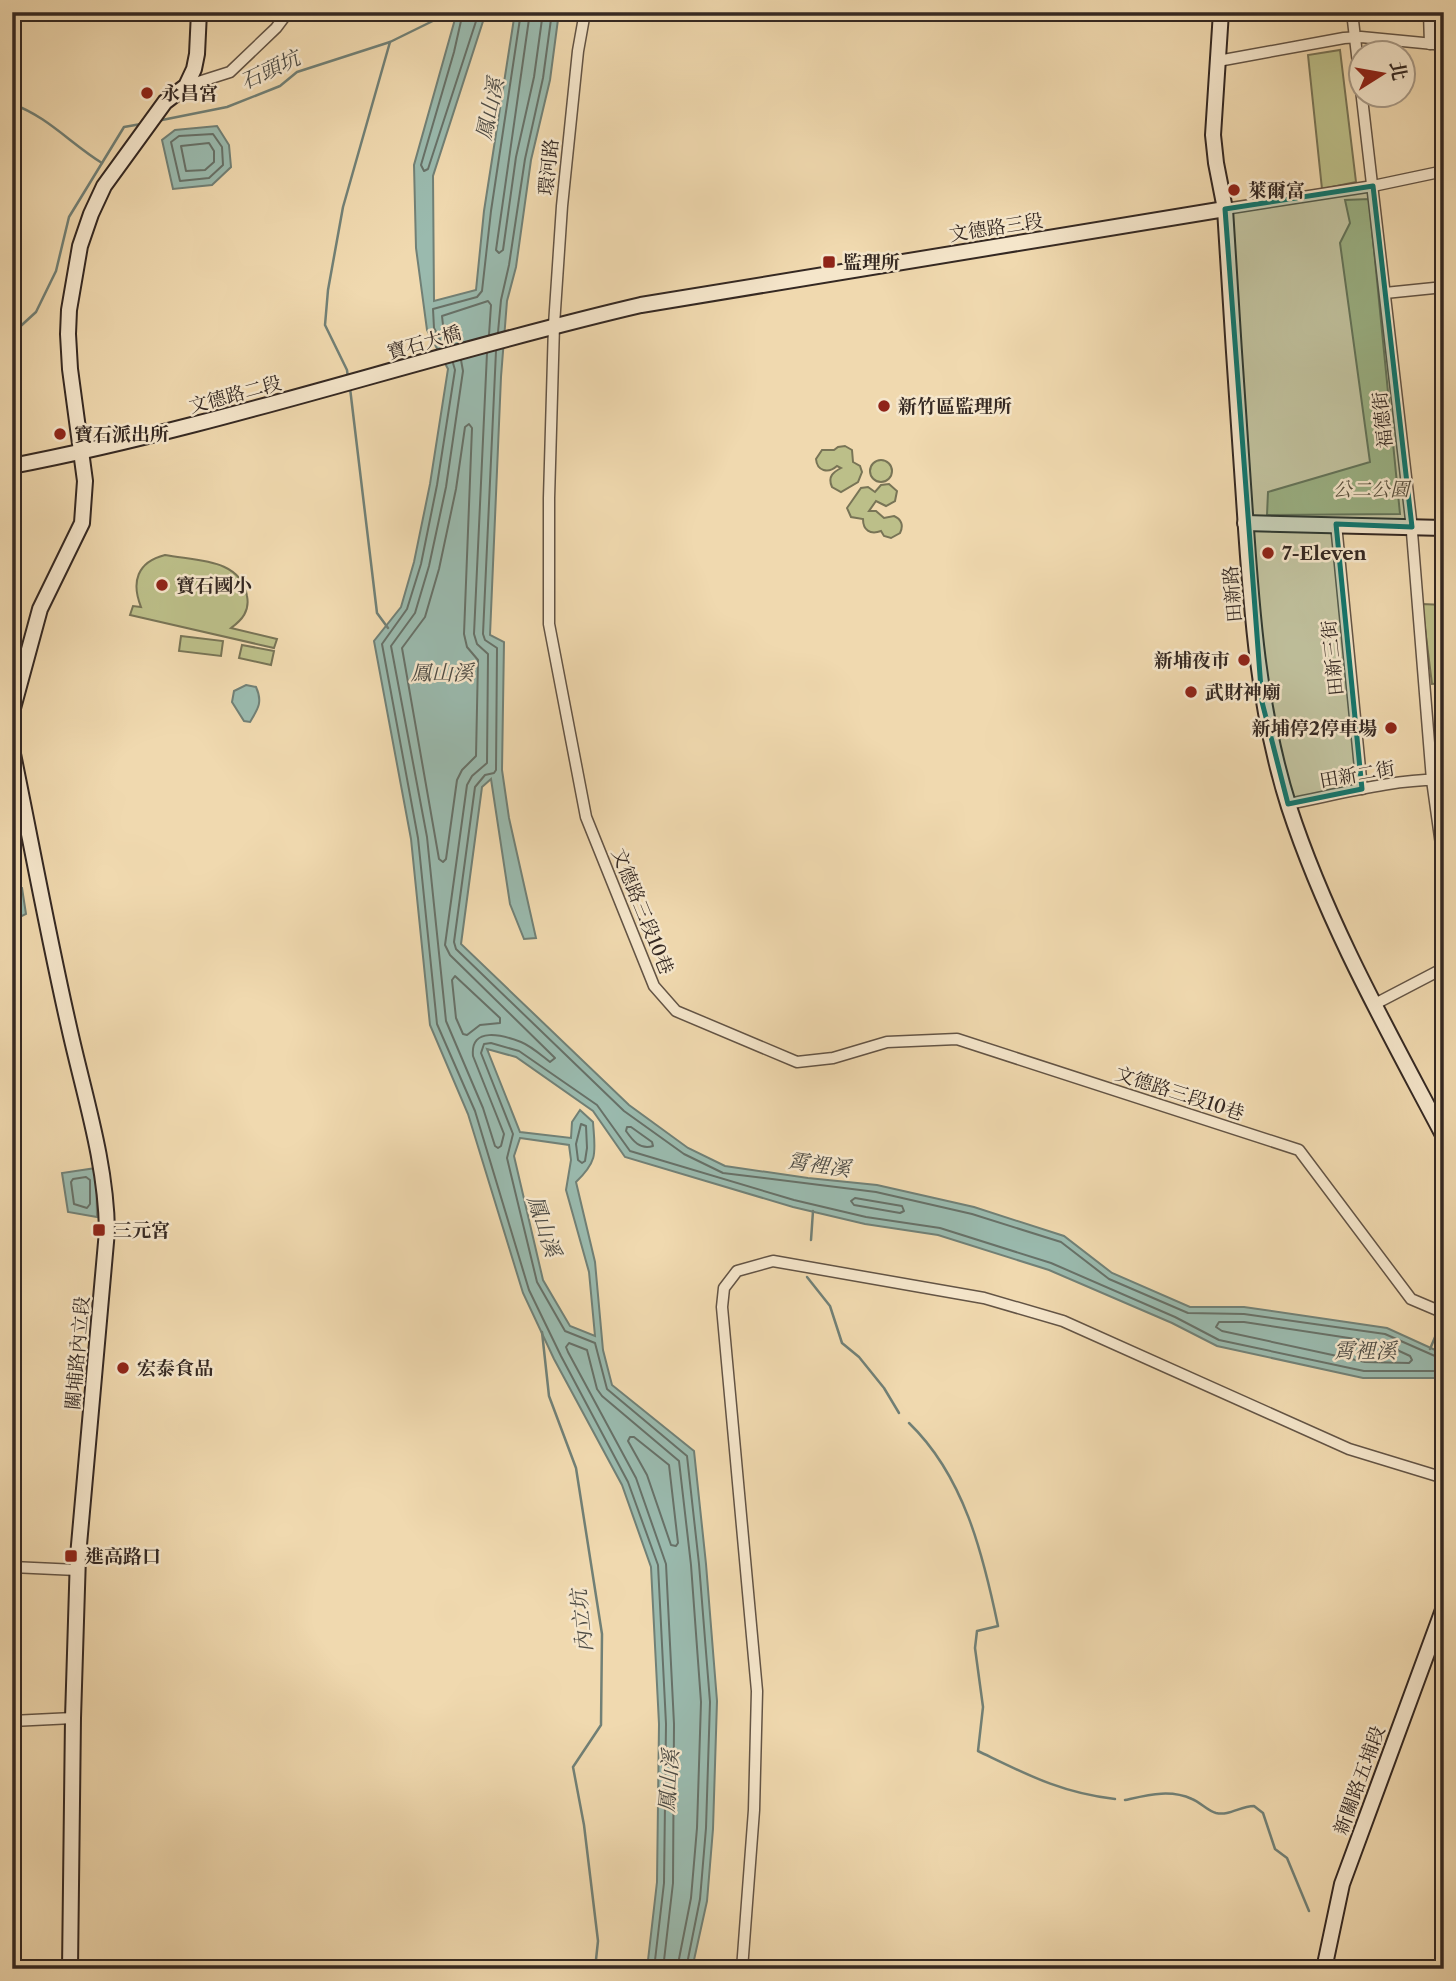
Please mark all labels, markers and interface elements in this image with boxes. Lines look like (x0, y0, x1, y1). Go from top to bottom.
north arrow (1348, 38, 1418, 108)
water label: 石頭坑 (236, 44, 306, 94)
text: 北 (1385, 59, 1411, 82)
water label: 鳳山溪 (471, 74, 509, 142)
place label: 永昌宮 (161, 82, 218, 105)
marker: 永昌宮 (139, 85, 155, 101)
street label: 環河路 (534, 137, 563, 197)
place label: 萊爾富 (1248, 179, 1305, 202)
marker: 萊爾富 (1226, 182, 1242, 198)
street label: 文德路三段 (947, 209, 1045, 246)
place label: 監理所 (843, 251, 900, 274)
marker: 監理所 (821, 254, 837, 270)
street label: 寶石大橋 (384, 321, 464, 364)
street label: 文德路二段 (186, 371, 284, 418)
street label: 福德街 (1368, 390, 1397, 450)
place label: 新竹區監理所 (898, 395, 1012, 418)
marker: 新竹區監理所 (876, 398, 892, 414)
place label: 寶石派出所 (74, 423, 169, 446)
marker: 寶石派出所 (52, 426, 68, 442)
park label: 公二公園 (1333, 478, 1412, 501)
place label: 7-Eleven (1282, 542, 1367, 565)
marker: 7-Eleven (1260, 545, 1276, 561)
street label: 田新路 (1219, 565, 1246, 623)
place label: 寶石國小 (176, 574, 252, 597)
marker: 寶石國小 (154, 577, 170, 593)
street label: 田新三街 (1317, 619, 1348, 697)
place label: 新埔夜市 (1154, 649, 1230, 672)
marker: 新埔夜市 (1236, 652, 1252, 668)
water label: 鳳山溪 (411, 660, 475, 685)
place label: 武財神廟 (1205, 681, 1281, 704)
marker: 武財神廟 (1183, 684, 1199, 700)
place label: 新埔停2停車場 (1252, 717, 1377, 740)
marker: 新埔停2停車場 (1383, 720, 1399, 736)
street label: 田新二街 (1318, 757, 1397, 792)
street label: 文德路三段10巷 (607, 845, 678, 978)
street label: 文德路三段10巷 (1113, 1062, 1247, 1125)
water label: 霄裡溪 (786, 1148, 854, 1182)
water label: 鳳山溪 (523, 1192, 567, 1262)
place label: 三元宮 (113, 1219, 170, 1242)
marker: 三元宮 (91, 1222, 107, 1238)
street label: 關埔路內立段 (61, 1295, 94, 1411)
water label: 霄裡溪 (1334, 1338, 1398, 1363)
place label: 宏泰食品 (137, 1357, 213, 1380)
marker: 宏泰食品 (115, 1360, 131, 1376)
place label: 進高路口 (85, 1545, 161, 1568)
marker: 進高路口 (63, 1548, 79, 1564)
water label: 內立坑 (565, 1585, 597, 1654)
street label: 新關路五埔段 (1329, 1723, 1390, 1838)
water label: 鳳山溪 (654, 1747, 683, 1813)

